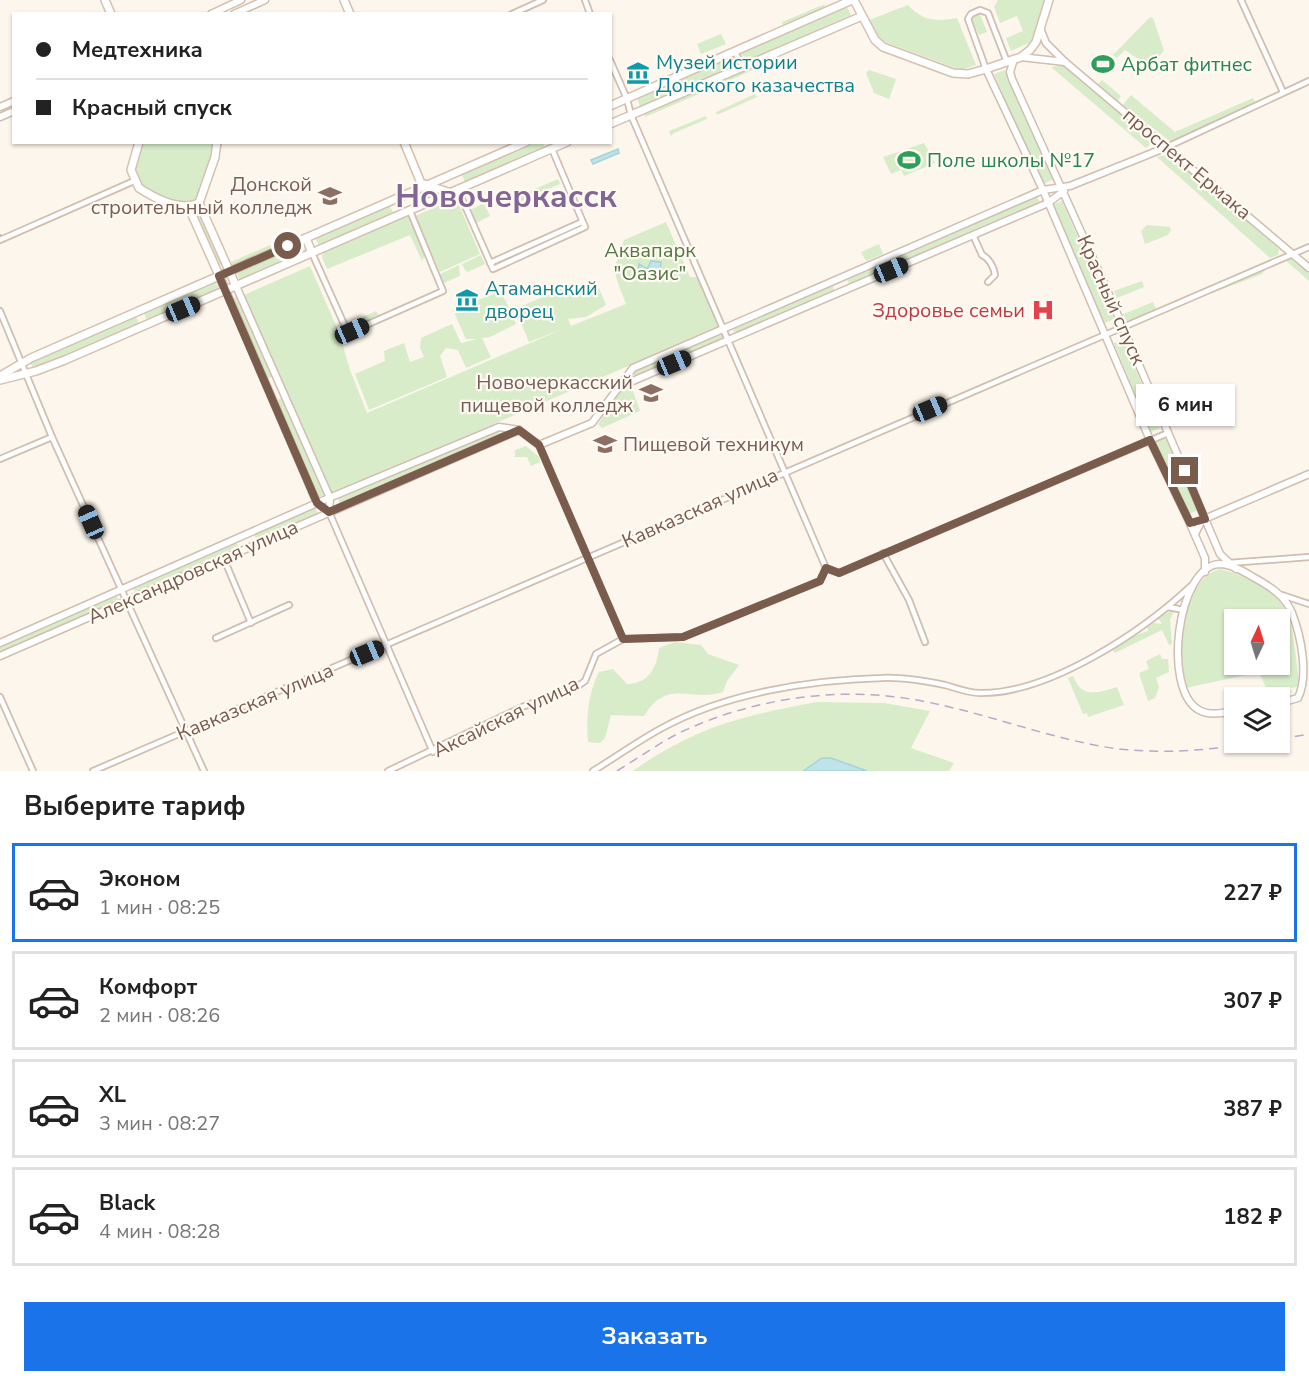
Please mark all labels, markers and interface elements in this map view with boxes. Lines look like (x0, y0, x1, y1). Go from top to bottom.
text: Медтехника (72, 35, 203, 65)
place label: Музей истории Донского казачества (656, 49, 855, 99)
sports icon: Арбат фитнес (1090, 51, 1116, 77)
place label: Арбат фитнес (1121, 51, 1252, 78)
museum icon: Музей истории Донского казачества (625, 60, 651, 86)
text: Красный спуск (72, 93, 232, 123)
street label: проспект Ермака (1117, 102, 1257, 226)
sports icon: Поле школы №17 (896, 147, 922, 173)
place label: Поле школы №17 (927, 147, 1095, 174)
place label: Донской строительный колледж (91, 171, 312, 221)
district label: Новочеркасск (395, 175, 618, 218)
school or university icon: Донской строительный колледж (317, 183, 343, 209)
street label: Красный спуск (1070, 231, 1152, 370)
route start (274, 232, 301, 259)
park label: Аквапарк "Оазис" (604, 237, 696, 287)
car (871, 255, 911, 285)
place label: Атаманский дворец (485, 275, 598, 325)
museum icon: Атаманский дворец (454, 287, 480, 313)
car (163, 294, 203, 324)
place label: Здоровье семьи (872, 297, 1025, 324)
hospital icon: Здоровье семьи (1030, 297, 1056, 323)
car (332, 315, 372, 347)
car (654, 348, 694, 378)
place label: Новочеркасский пищевой колледж (460, 369, 633, 419)
school or university icon: Новочеркасский пищевой колледж (638, 380, 664, 406)
callout: 6 мин (1136, 384, 1234, 426)
text: 6 мин (1158, 391, 1213, 418)
car (910, 394, 950, 424)
school or university icon: Пищевой техникум (592, 431, 618, 457)
place label: Пищевой техникум (623, 431, 804, 458)
route end (1171, 457, 1198, 484)
street label: Кавказская улица (618, 461, 782, 555)
car (75, 502, 107, 542)
street label: Александровская улица (83, 513, 303, 631)
north arrow (1224, 609, 1290, 675)
map controls (1224, 609, 1290, 753)
car (347, 638, 387, 668)
street label: Кавказская улица (172, 657, 338, 747)
street label: Аксайская улица (428, 670, 584, 764)
button: layers (1224, 687, 1290, 753)
text: Выберите тариф (24, 788, 246, 825)
text: Эконом (99, 864, 181, 894)
icon: car (27, 866, 81, 920)
text: 227 ₽ (1223, 878, 1282, 908)
text: 1 мин · 08:25 (99, 894, 220, 921)
text: Комфорт (99, 972, 197, 1002)
icon: car (27, 974, 81, 1028)
text: 307 ₽ (1223, 986, 1282, 1016)
text: 2 мин · 08:26 (99, 1002, 220, 1029)
text: XL (99, 1080, 126, 1110)
icon: car (27, 1082, 81, 1136)
text: 387 ₽ (1223, 1094, 1282, 1124)
text: 3 мин · 08:27 (99, 1110, 220, 1137)
text: Black (99, 1188, 155, 1218)
icon: car (27, 1190, 81, 1244)
text: 182 ₽ (1223, 1202, 1282, 1232)
text: 4 мин · 08:28 (99, 1218, 220, 1245)
button: Заказать (24, 1302, 1285, 1371)

